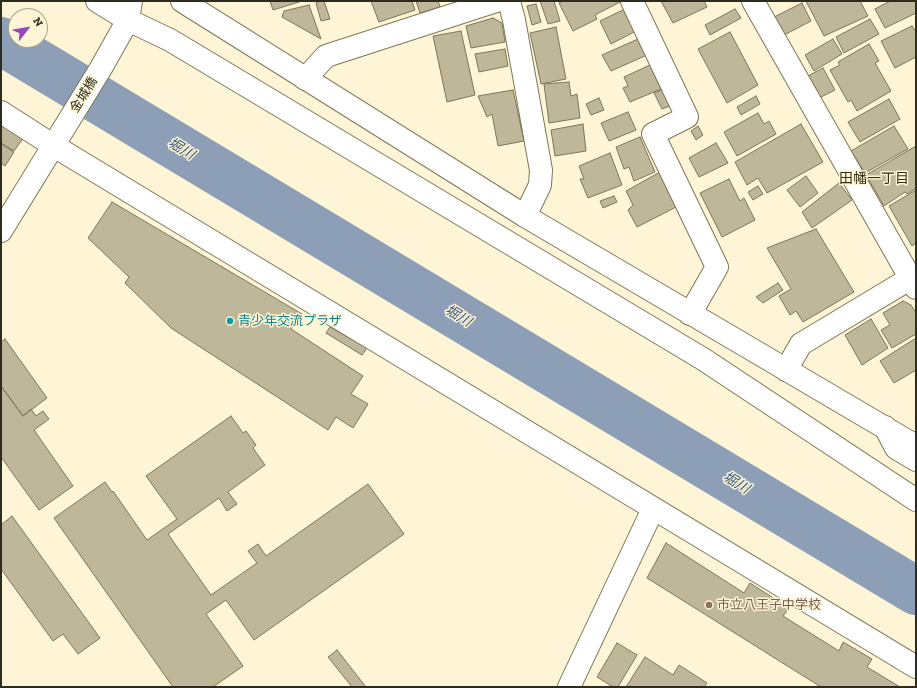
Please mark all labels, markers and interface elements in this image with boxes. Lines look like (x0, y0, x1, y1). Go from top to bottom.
north arrow (8, 8, 48, 48)
text: N (30, 15, 46, 29)
street label: 金城橋 (67, 74, 101, 116)
water label: 堀川 (165, 135, 197, 163)
district label: 田幡一丁目 (839, 171, 909, 187)
water label: 堀川 (442, 302, 474, 330)
place label: 青少年交流プラザ (238, 313, 342, 329)
marker: 青少年交流プラザ (225, 316, 235, 326)
water label: 堀川 (720, 469, 752, 497)
place label: 市立八王子中学校 (717, 597, 821, 613)
marker: 市立八王子中学校 (704, 600, 714, 610)

